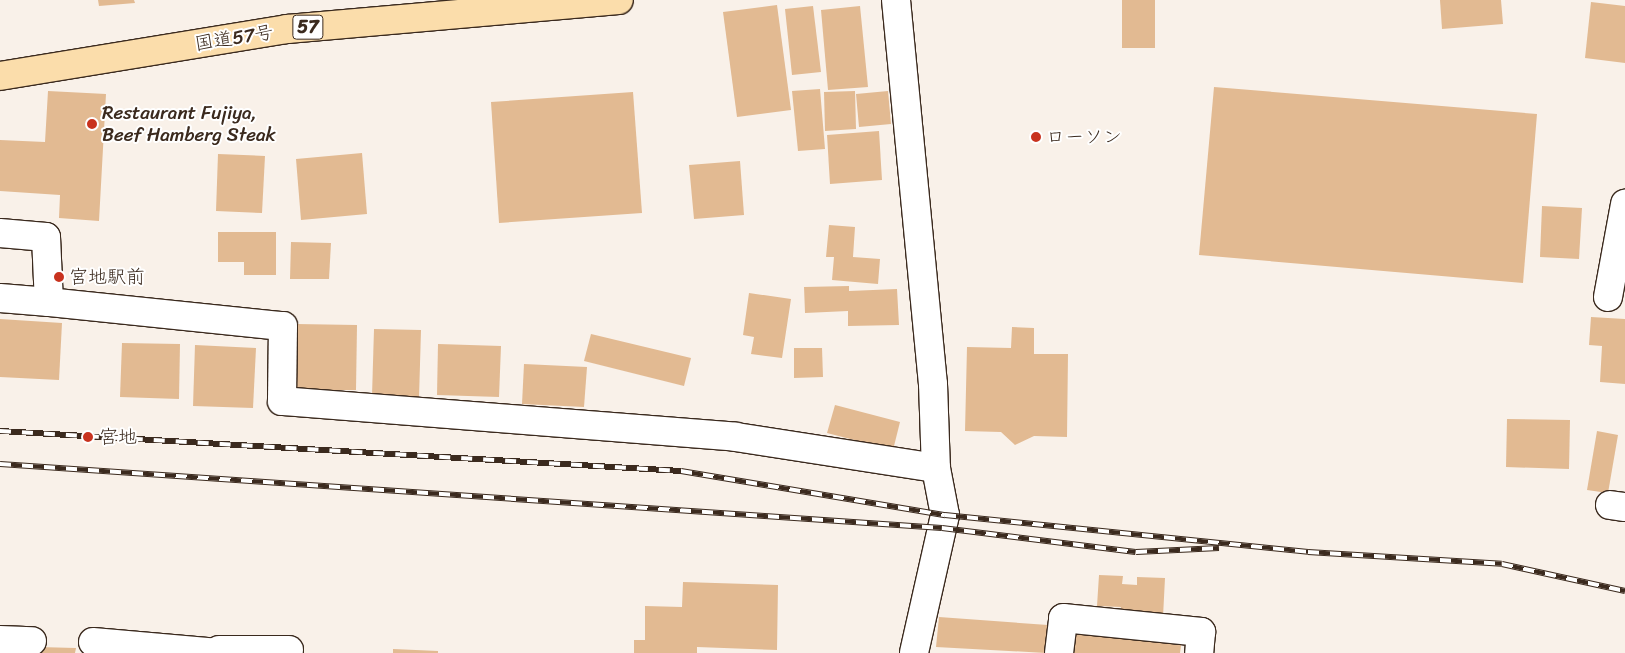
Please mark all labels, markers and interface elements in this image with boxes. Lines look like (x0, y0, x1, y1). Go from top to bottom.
road number: 57 (292, 12, 324, 42)
street label: 国道57号 (193, 21, 275, 55)
place label: Restaurant Fujiya, Beef Hamberg Steak (102, 102, 276, 146)
marker: Restaurant Fujiya, Beef Hamberg Steak (86, 118, 98, 130)
place label: ローソン (1046, 126, 1122, 148)
marker: ローソン (1030, 131, 1042, 143)
place label: 宮地駅前 (69, 266, 145, 288)
marker: 宮地駅前 (53, 271, 65, 283)
place label: 宮地 (99, 426, 137, 448)
marker: 宮地 (81, 430, 95, 444)

